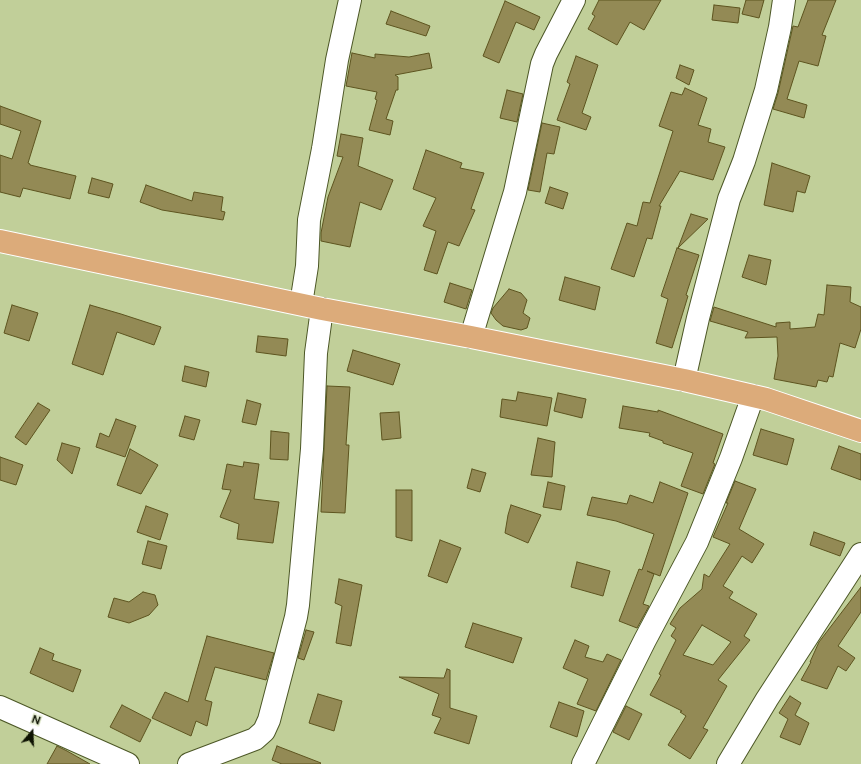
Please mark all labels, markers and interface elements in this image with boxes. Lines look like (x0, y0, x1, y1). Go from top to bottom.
north arrow (12, 712, 52, 752)
text: N (30, 713, 42, 728)

